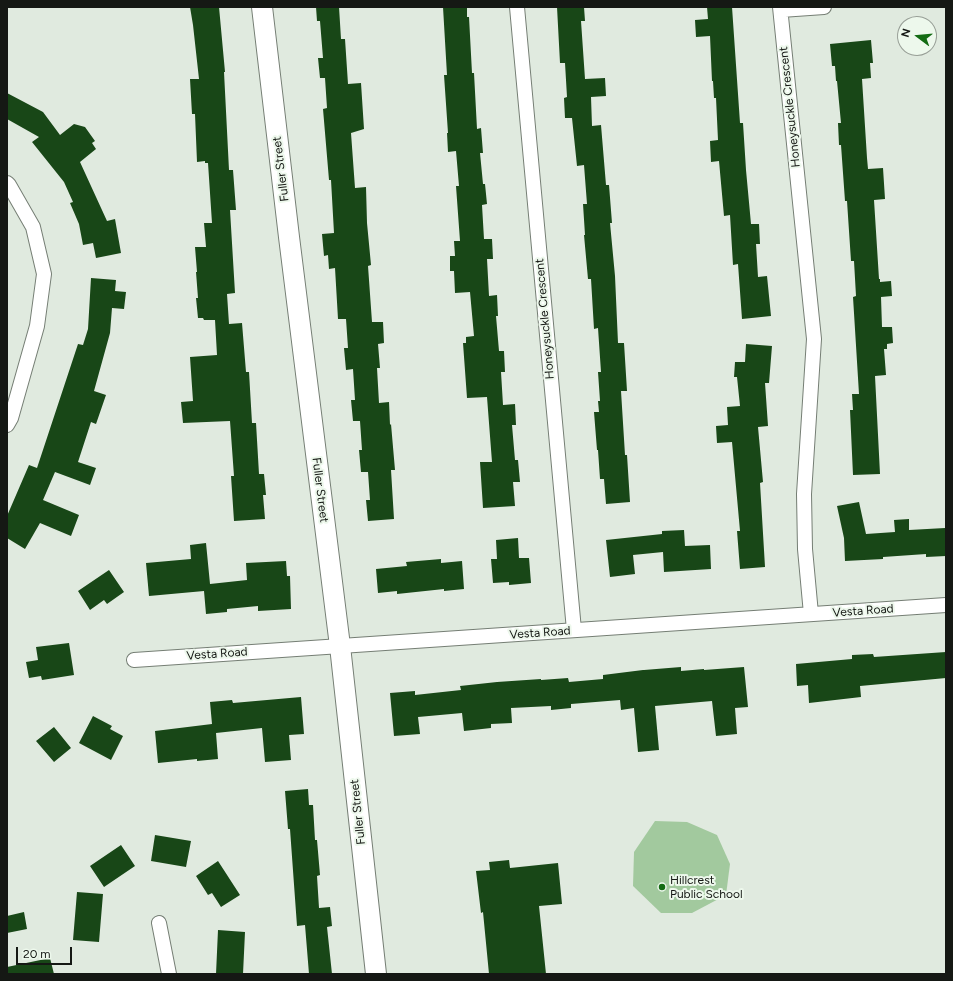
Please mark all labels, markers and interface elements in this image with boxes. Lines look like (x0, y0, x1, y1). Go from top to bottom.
north arrow (897, 16, 937, 56)
text: N (899, 27, 913, 39)
street label: Honeysuckle Crescent (777, 46, 803, 168)
street label: Fuller Street (270, 136, 292, 202)
street label: Honeysuckle Crescent (533, 258, 557, 380)
street label: Fuller Street (309, 457, 331, 523)
street label: Vesta Road (832, 602, 894, 620)
street label: Vesta Road (509, 624, 571, 642)
street label: Vesta Road (186, 645, 248, 663)
street label: Fuller Street (347, 779, 369, 845)
place label: Hillcrest Public School (670, 873, 743, 901)
marker: Hillcrest Public School (657, 882, 667, 892)
scale bar (18, 939, 74, 965)
text: 20 m (23, 947, 51, 961)

